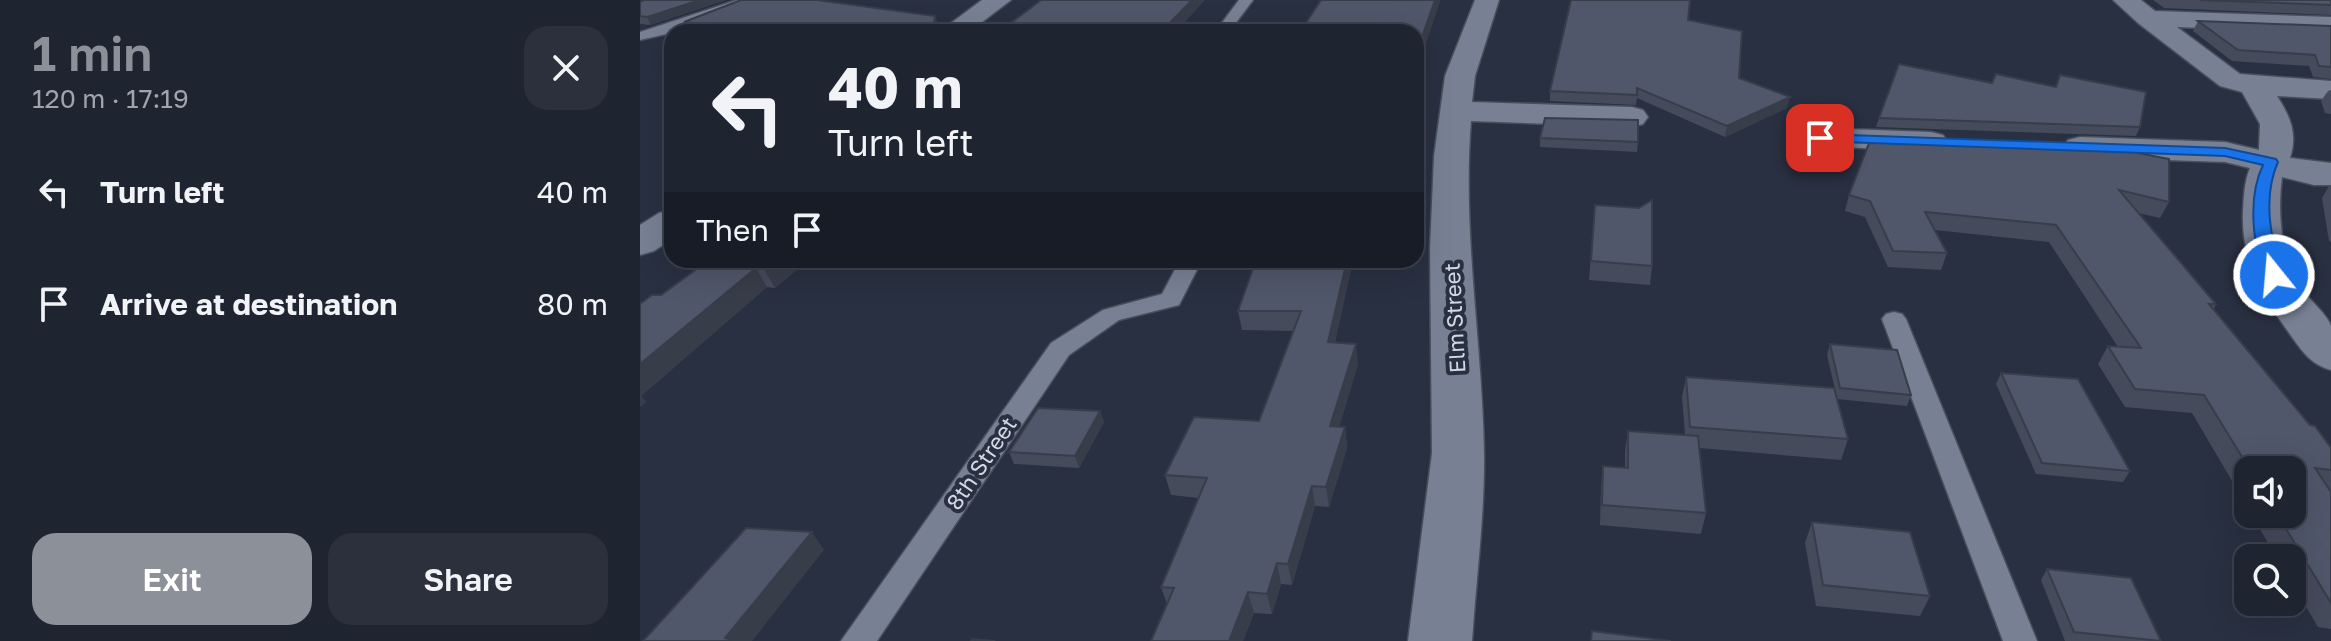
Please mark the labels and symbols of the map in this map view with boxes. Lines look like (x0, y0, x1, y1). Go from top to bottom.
pin (1786, 104, 1854, 172)
position arrow (2232, 233, 2316, 317)
street label: Elm Street (1438, 262, 1470, 374)
street label: 8th Street (940, 411, 1022, 515)

